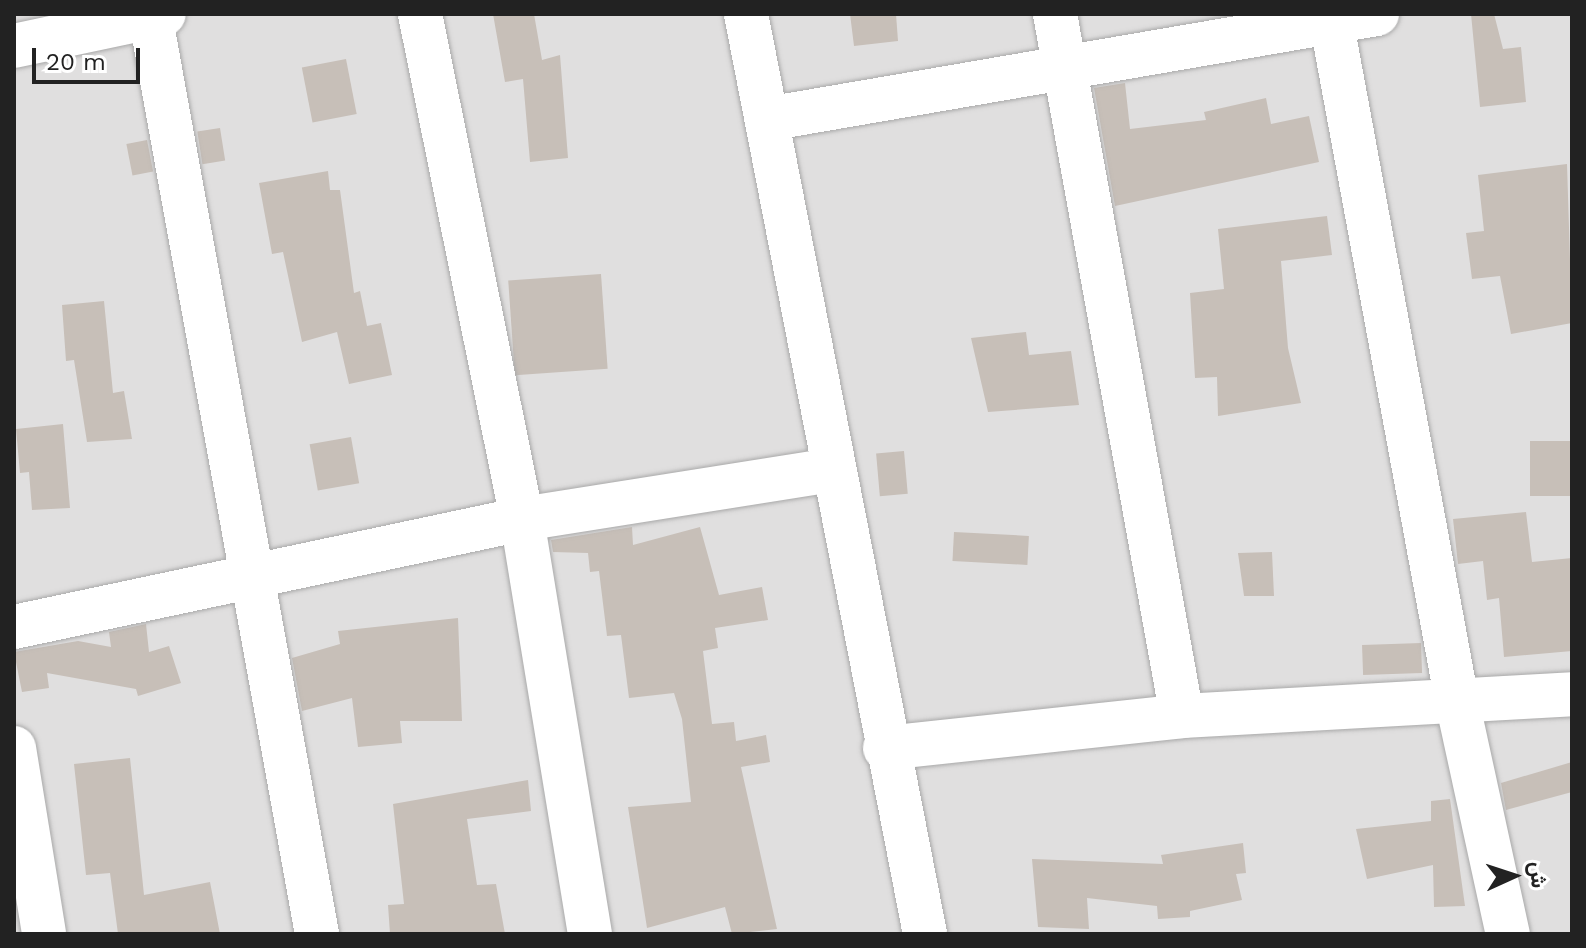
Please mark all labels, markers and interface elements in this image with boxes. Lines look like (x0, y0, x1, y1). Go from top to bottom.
scale bar (36, 32, 144, 82)
text: 20 m (46, 48, 106, 76)
north arrow (1474, 836, 1554, 916)
text: ش (1525, 861, 1552, 889)

